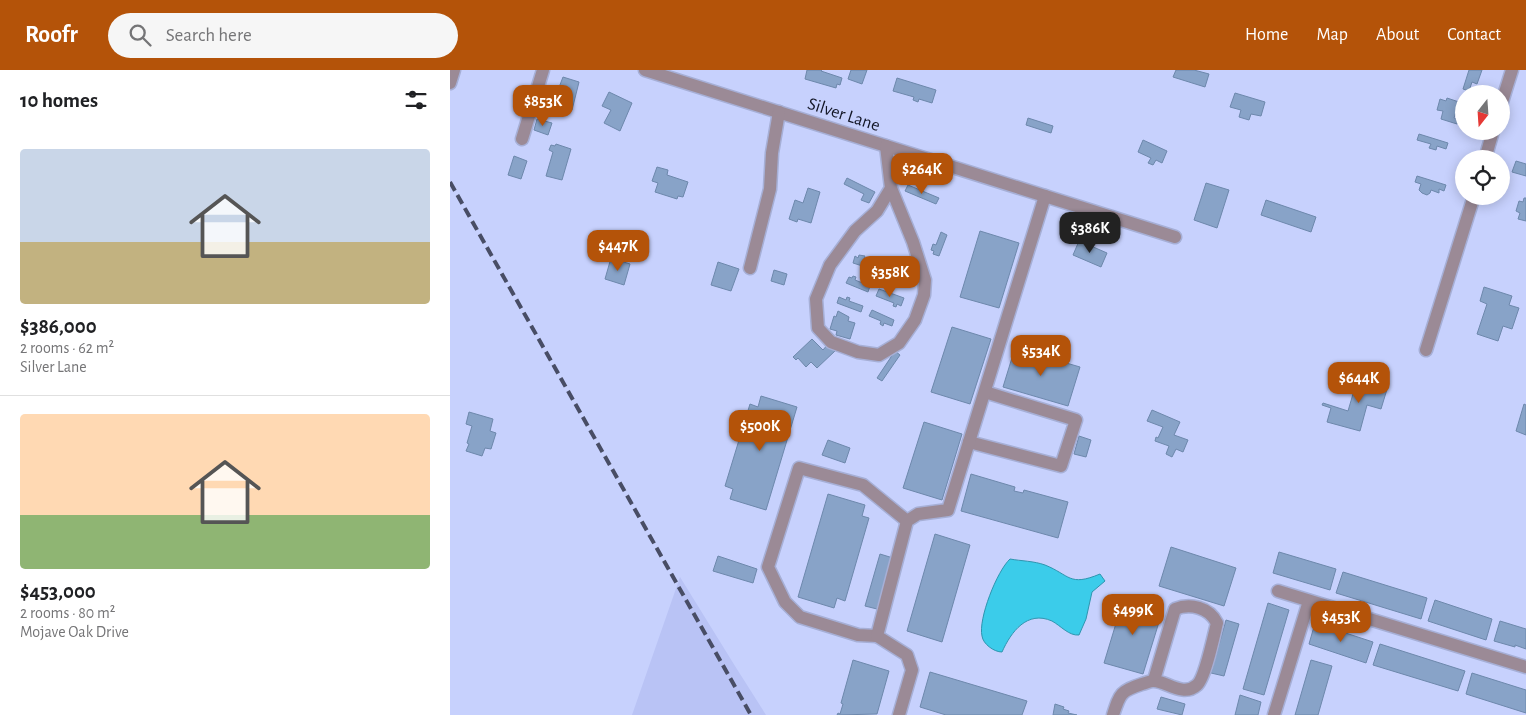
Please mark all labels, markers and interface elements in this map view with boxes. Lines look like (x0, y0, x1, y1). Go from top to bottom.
search box (108, 13, 458, 58)
icon: search (126, 21, 154, 49)
text: Roofr (25, 23, 78, 47)
text: Search here (166, 26, 252, 45)
text: Home (1245, 26, 1288, 44)
text: Map (1316, 26, 1348, 44)
text: About (1376, 26, 1419, 44)
text: Contact (1447, 26, 1501, 44)
pin: $853K (508, 85, 578, 127)
north arrow (1455, 85, 1510, 140)
map controls (1455, 85, 1510, 205)
icon: filters (402, 86, 430, 114)
text: 10 homes (20, 90, 98, 111)
text: $853K (524, 93, 562, 109)
street label: Silver Lane (805, 95, 882, 135)
button: locate (1455, 150, 1510, 205)
pin: $264K (887, 152, 957, 195)
text: $264K (902, 161, 942, 177)
icon: home (180, 181, 270, 271)
pin: $386K (1055, 212, 1125, 254)
text: $386K (1070, 220, 1110, 236)
pin: $447K (583, 230, 653, 272)
text: $447K (598, 238, 638, 254)
pin: $358K (855, 256, 925, 298)
text: $358K (871, 264, 909, 280)
text: $386,000 (20, 316, 97, 337)
pin: $534K (1006, 334, 1076, 377)
text: 2 rooms · 62 m² (20, 340, 114, 356)
text: $534K (1022, 343, 1060, 359)
text: Silver Lane (20, 359, 87, 375)
pin: $644K (1324, 362, 1394, 404)
text: $644K (1339, 370, 1379, 386)
pin: $500K (725, 410, 795, 452)
text: $500K (740, 418, 780, 434)
icon: home (180, 447, 270, 537)
text: $453,000 (20, 581, 96, 602)
pin: $499K (1098, 594, 1168, 636)
pin: $453K (1306, 600, 1376, 643)
text: $499K (1113, 602, 1153, 618)
text: 2 rooms · 80 m² (20, 605, 115, 621)
text: $453K (1322, 609, 1360, 625)
text: Mojave Oak Drive (20, 624, 129, 640)

